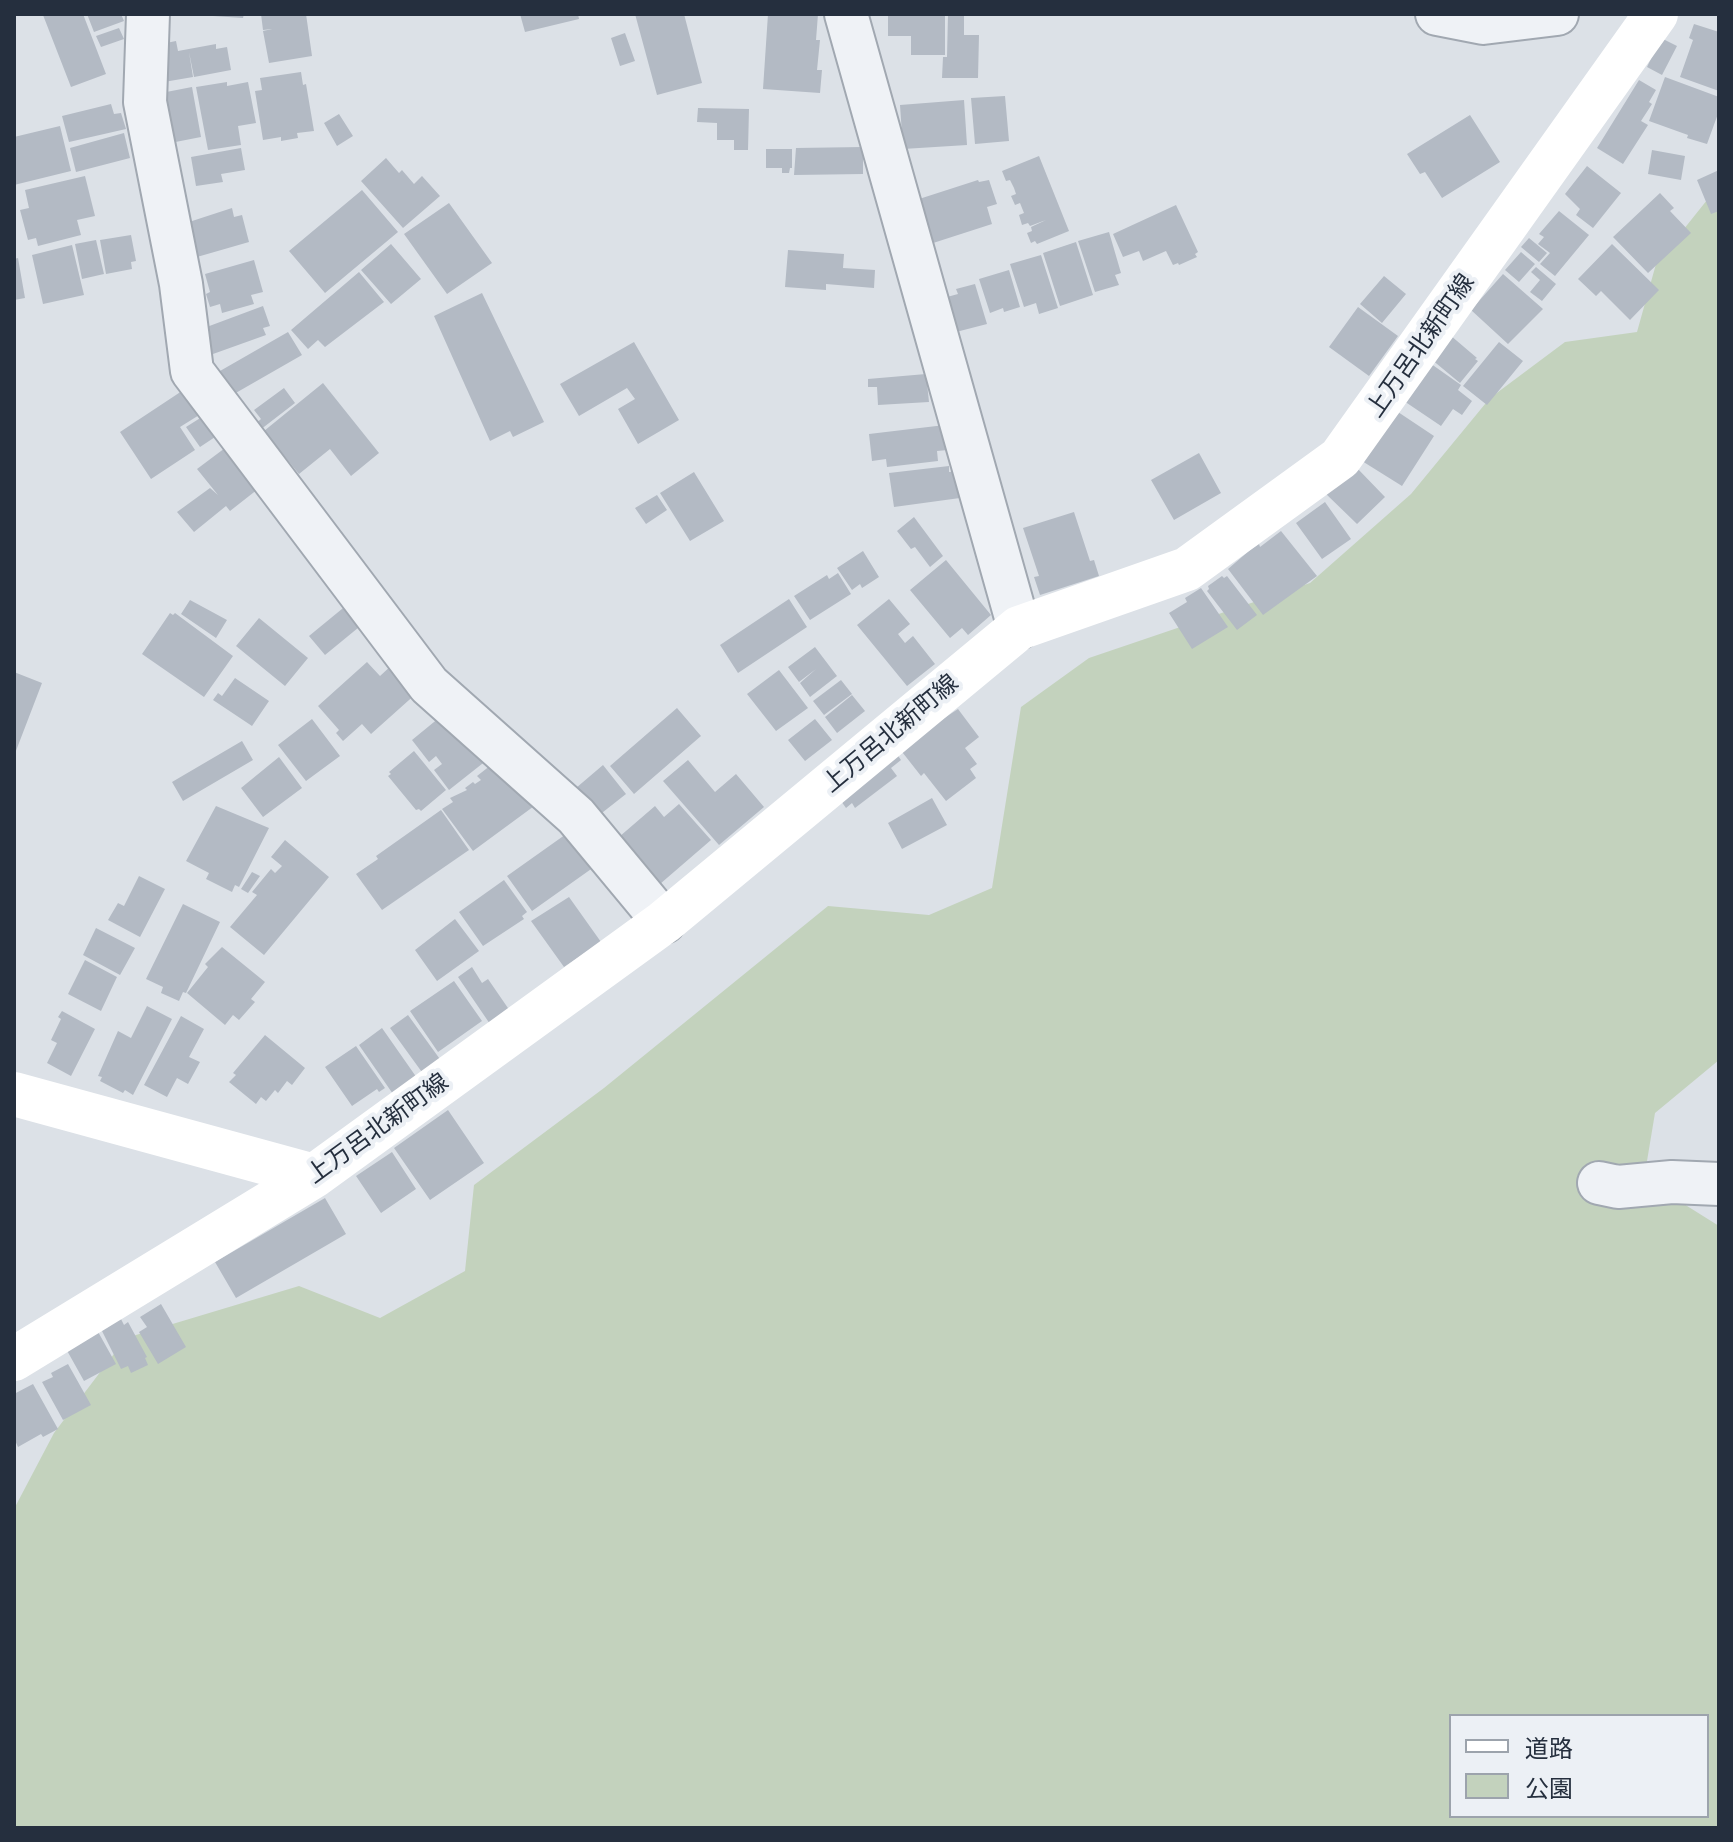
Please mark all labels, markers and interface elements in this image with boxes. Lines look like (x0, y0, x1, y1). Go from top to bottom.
street label: 上万呂北新町線 (1361, 269, 1481, 423)
street label: 上万呂北新町線 (817, 669, 965, 799)
street label: 上万呂北新町線 (302, 1068, 454, 1190)
legend (1449, 1714, 1709, 1818)
text: 道路 (1525, 1735, 1573, 1763)
text: 公園 (1525, 1775, 1573, 1803)

